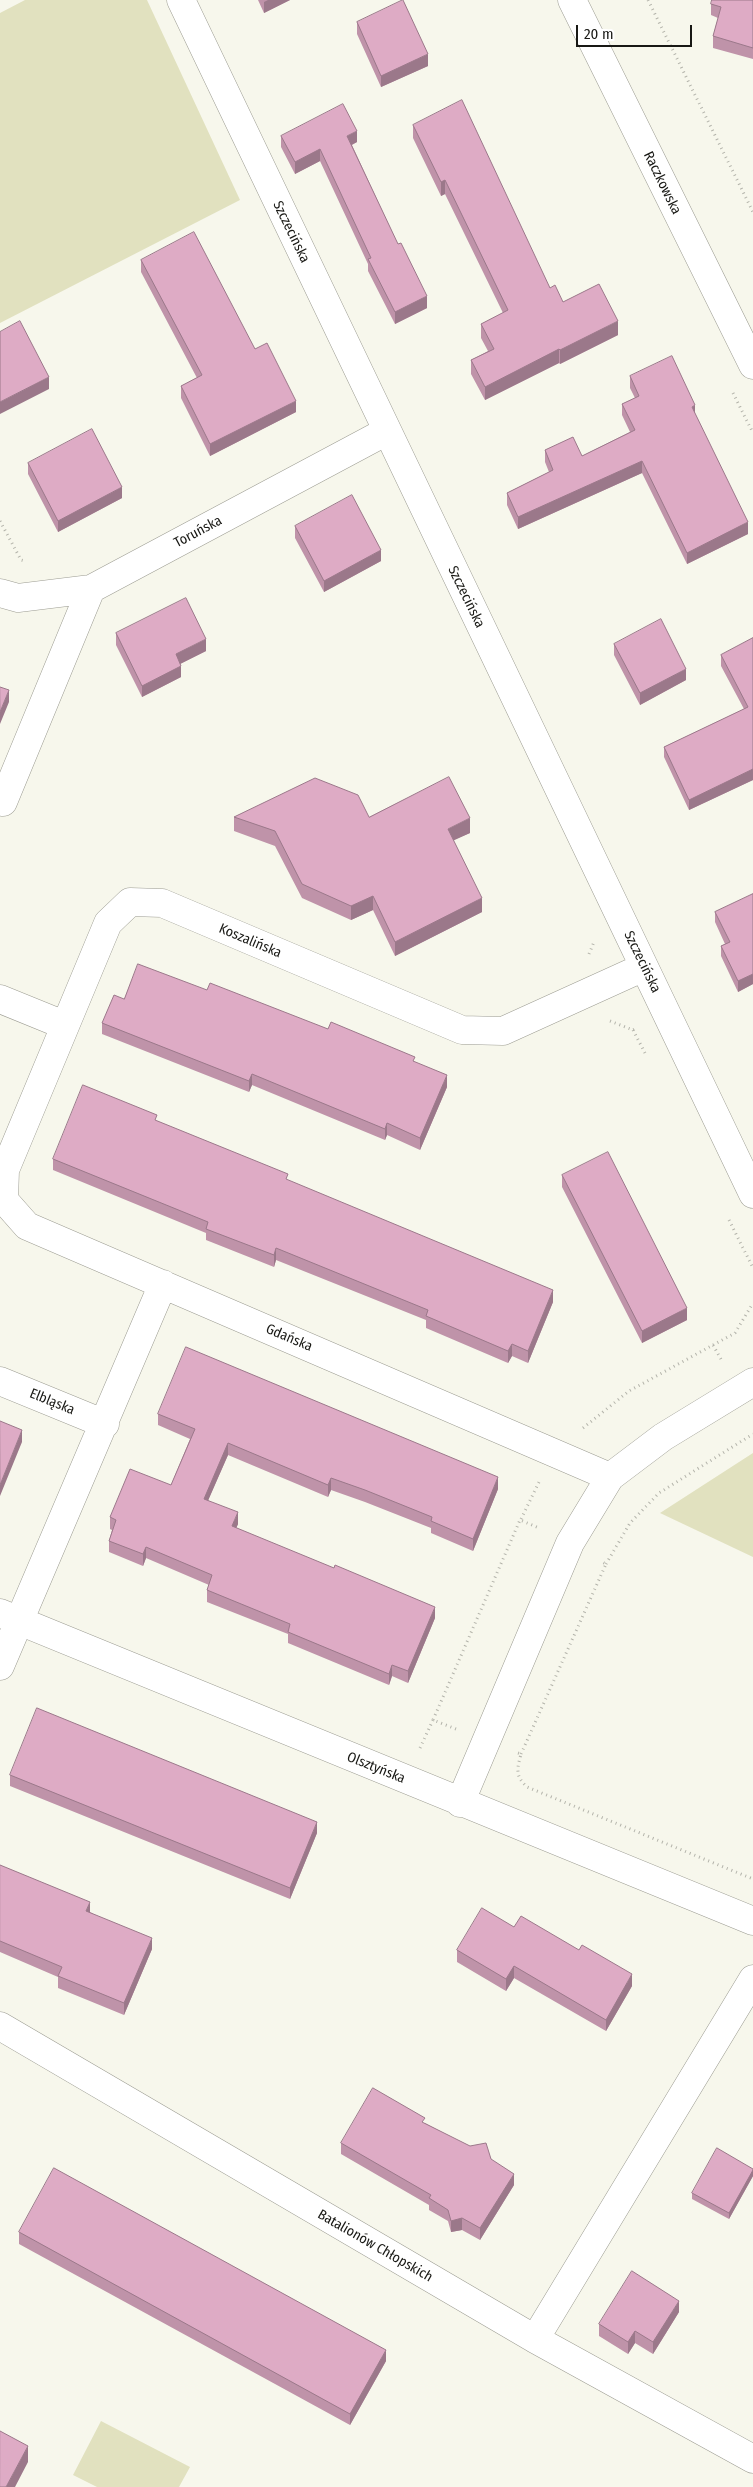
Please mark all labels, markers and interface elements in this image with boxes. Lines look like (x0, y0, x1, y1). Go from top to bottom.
scale bar (578, 15, 694, 47)
text: 20 m (584, 25, 614, 43)
street label: Raczkowska (640, 149, 684, 217)
street label: Szczecińska (269, 198, 313, 266)
street label: Toruńska (171, 512, 225, 552)
street label: Szczecińska (444, 563, 488, 631)
street label: Koszalińska (216, 920, 284, 962)
street label: Szczecińska (620, 928, 664, 996)
street label: Gdańska (263, 1321, 315, 1355)
street label: Elbląska (27, 1385, 77, 1419)
street label: Olsztyńska (344, 1749, 408, 1787)
street label: Batalionów Chłopskich (315, 2206, 435, 2286)

